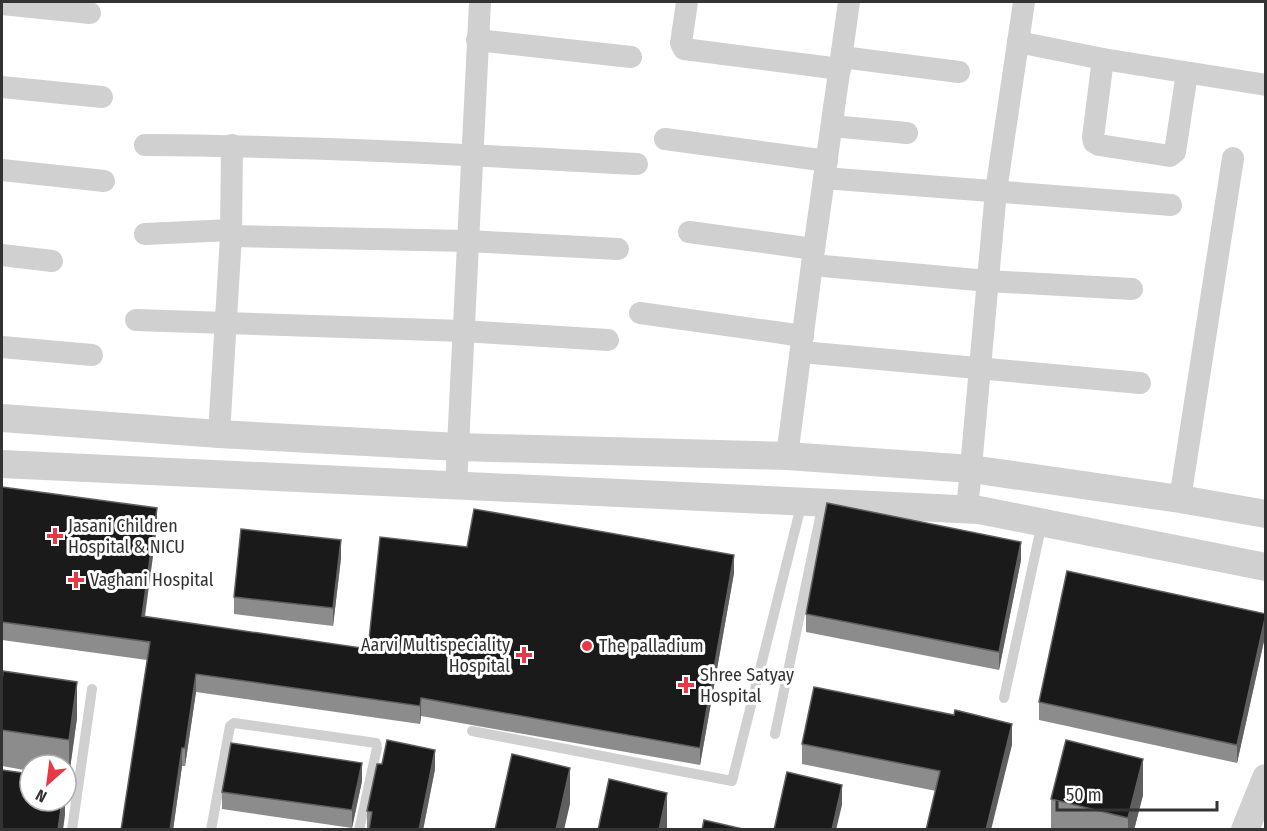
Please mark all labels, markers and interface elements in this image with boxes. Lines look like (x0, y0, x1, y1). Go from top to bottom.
place label: Jasani Children Hospital & NICU (68, 515, 185, 558)
marker: Jasani Children Hospital & NICU (46, 527, 64, 545)
place label: Vaghani Hospital (90, 569, 214, 591)
marker: Vaghani Hospital (67, 571, 85, 589)
place label: Aarvi Multispeciality Hospital (361, 634, 510, 677)
place label: The palladium (599, 635, 704, 657)
marker: The palladium (580, 639, 594, 653)
marker: Aarvi Multispeciality Hospital (515, 646, 533, 664)
place label: Shree Satyay Hospital (700, 664, 794, 707)
marker: Shree Satyay Hospital (677, 676, 695, 694)
north arrow (18, 753, 78, 813)
scale bar (1057, 774, 1218, 812)
text: 50 m (1066, 784, 1102, 806)
text: N (32, 785, 50, 806)

